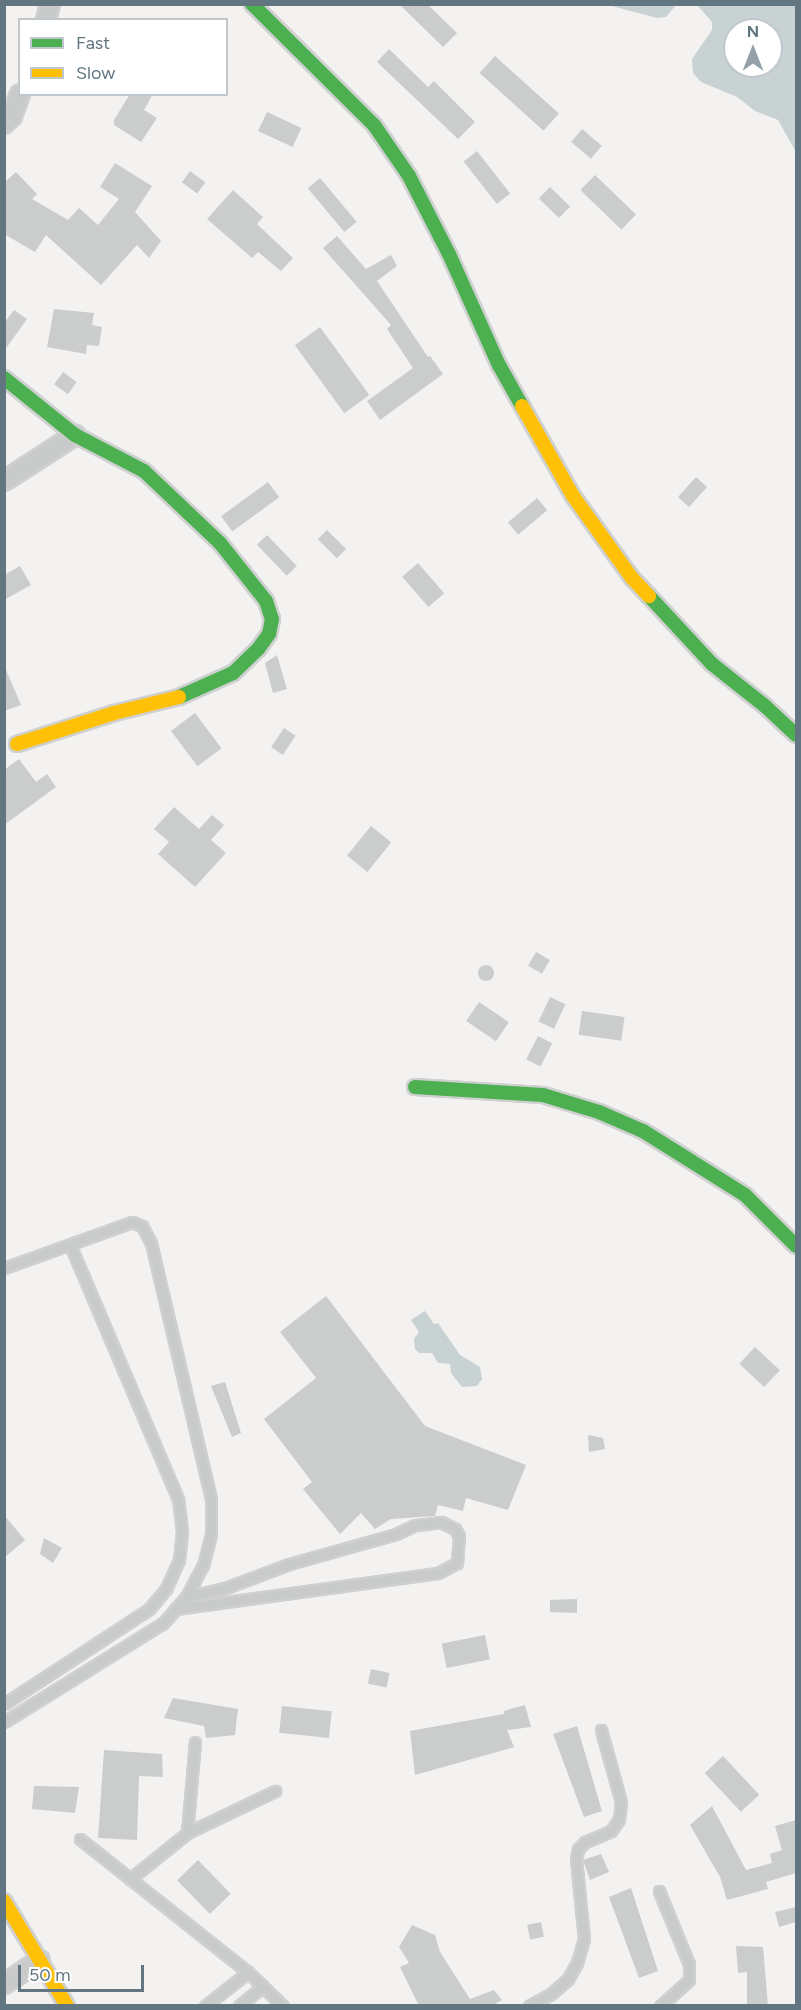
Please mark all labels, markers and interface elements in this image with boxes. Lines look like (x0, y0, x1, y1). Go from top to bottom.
legend (18, 18, 228, 96)
north arrow (723, 18, 783, 78)
text: N (747, 22, 759, 41)
text: Fast (76, 32, 110, 54)
text: Slow (76, 62, 115, 84)
scale bar (21, 1953, 147, 1991)
text: 50 m (29, 1964, 71, 1986)

